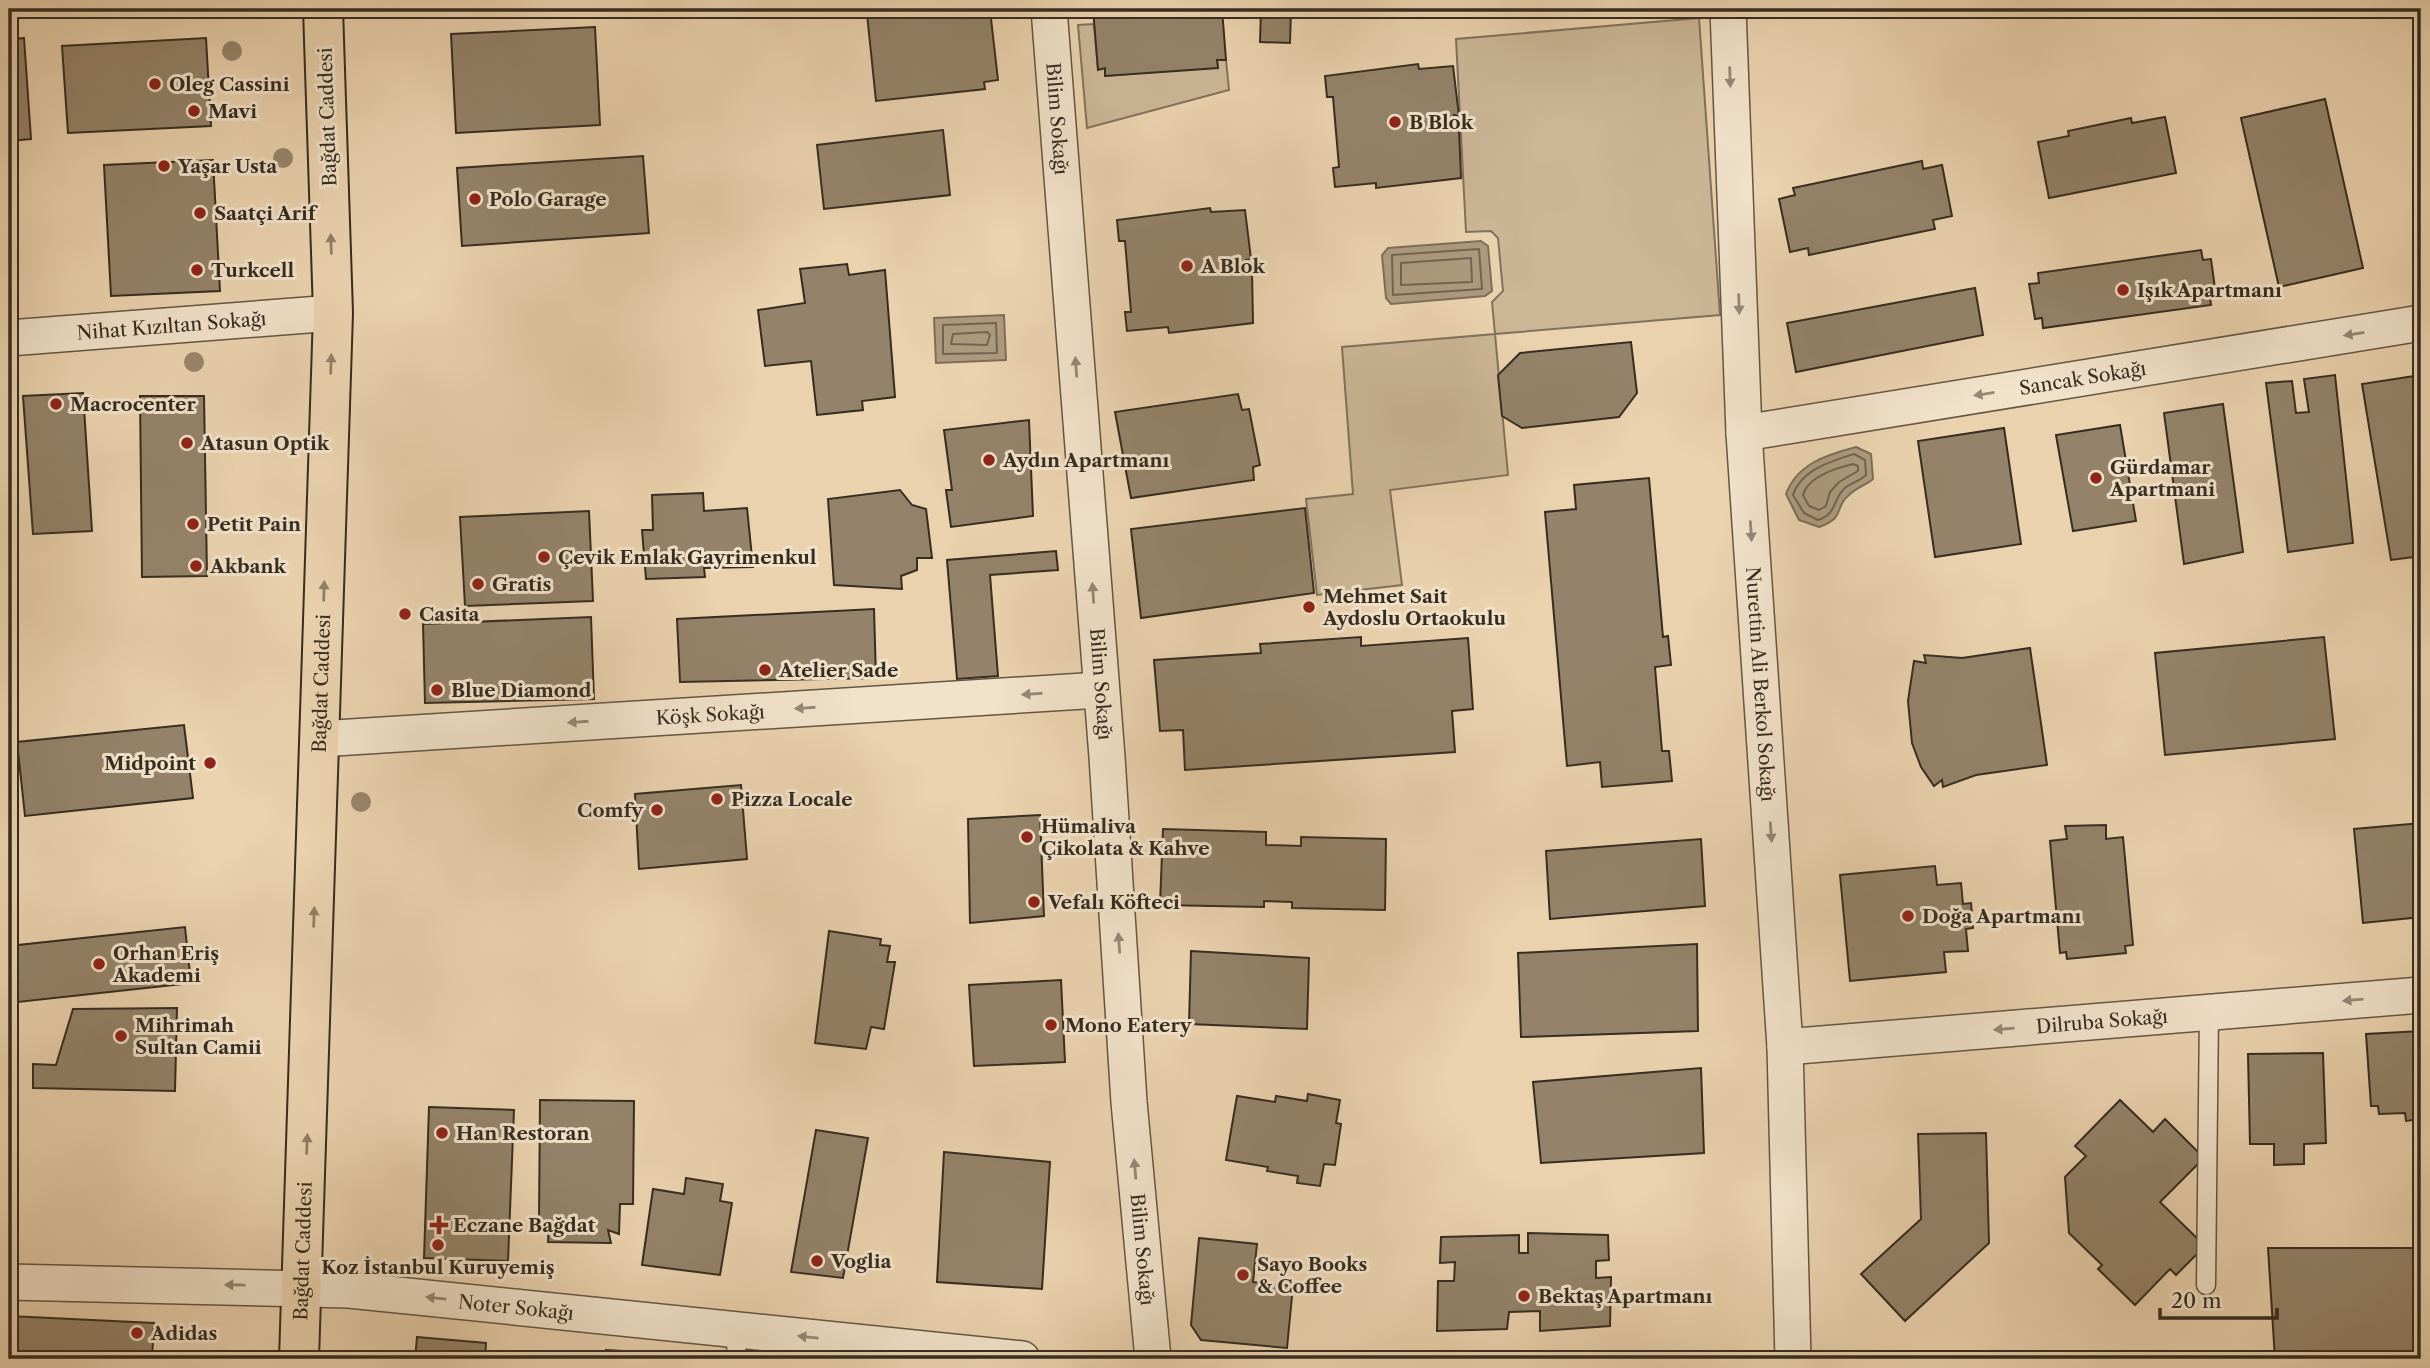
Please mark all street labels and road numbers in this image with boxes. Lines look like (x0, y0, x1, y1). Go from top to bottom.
street label: Bağdat Caddesi (314, 47, 341, 187)
street label: Bilim Sokağı (1041, 62, 1073, 176)
street label: Nihat Kızıltan Sokağı (76, 307, 267, 345)
street label: Sancak Sokağı (2018, 357, 2148, 400)
street label: Nurettin Ali Berkol Sokağı (1741, 566, 1780, 803)
street label: Bağdat Caddesi (308, 613, 335, 753)
street label: Bilim Sokağı (1085, 627, 1117, 741)
street label: Köşk Sokağı (655, 700, 766, 730)
street label: Dilruba Sokağı (2035, 1005, 2169, 1038)
street label: Bağdat Caddesi (289, 1181, 317, 1321)
street label: Bilim Sokağı (1126, 1192, 1159, 1307)
street label: Noter Sokağı (457, 1290, 575, 1325)

